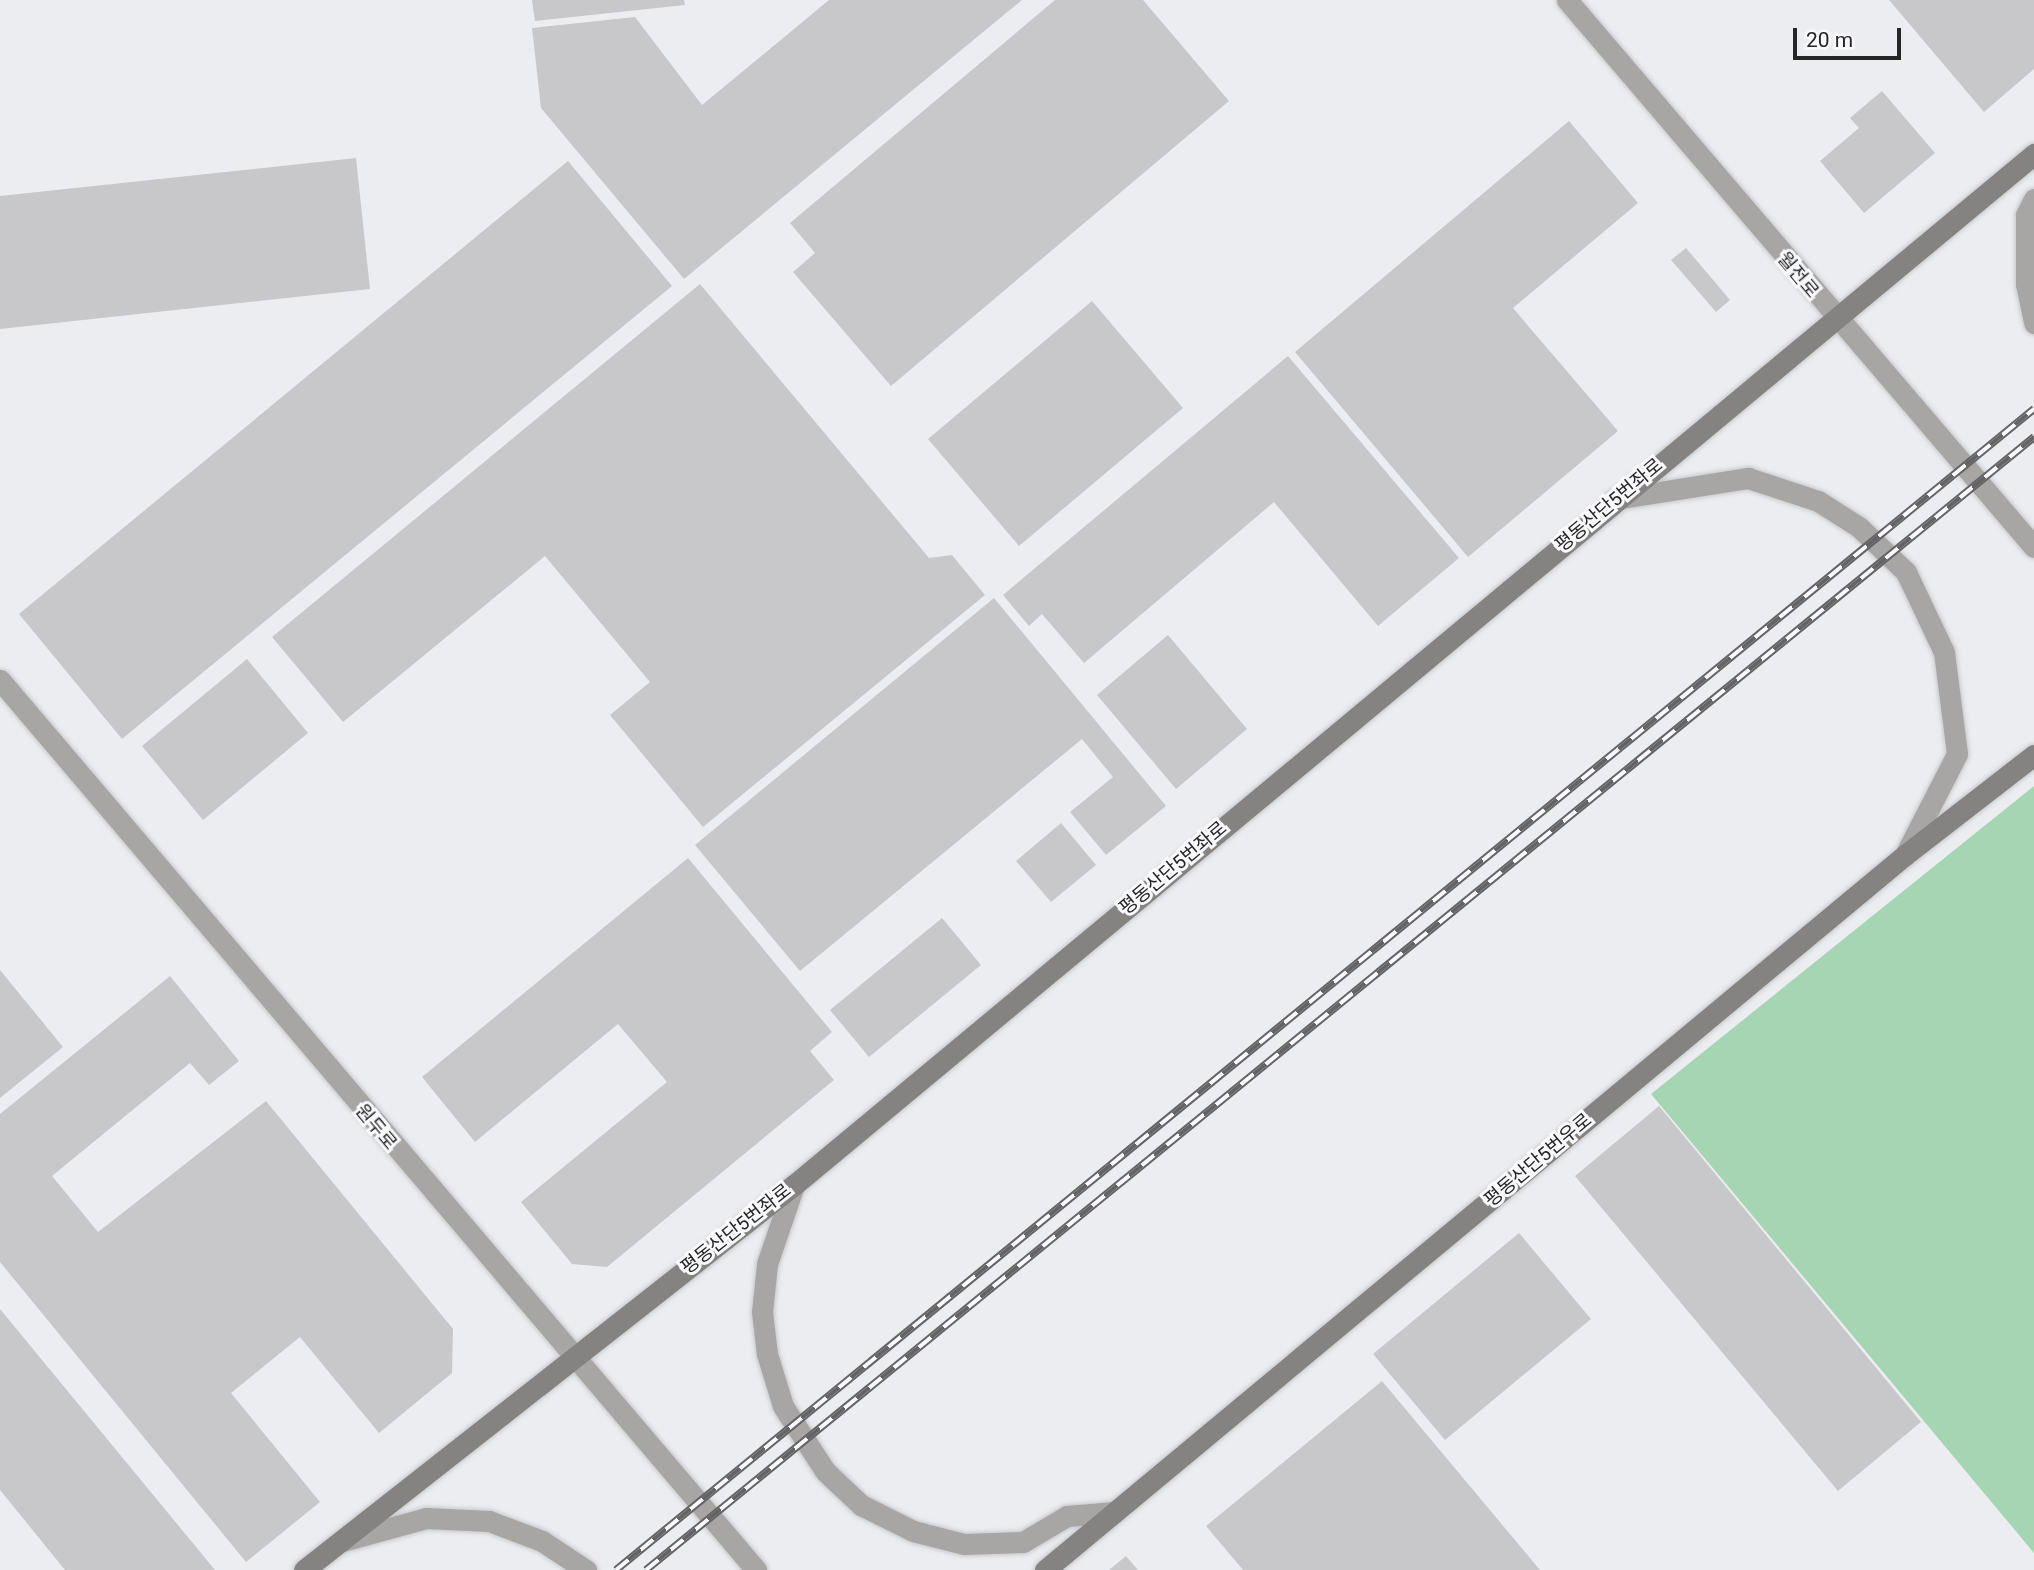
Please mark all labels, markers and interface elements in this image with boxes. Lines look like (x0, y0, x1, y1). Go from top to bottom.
scale bar (1796, 14, 1904, 58)
text: 20 m (1806, 28, 1853, 52)
street label: 월전로 (1772, 248, 1824, 302)
street label: 평동산단5번좌로 (1551, 454, 1667, 556)
street label: 평동산단5번좌로 (1115, 817, 1231, 919)
street label: 원두로 (350, 1100, 402, 1154)
street label: 평동산단5번우로 (1480, 1109, 1596, 1211)
street label: 평동산단5번좌로 (677, 1179, 795, 1279)

